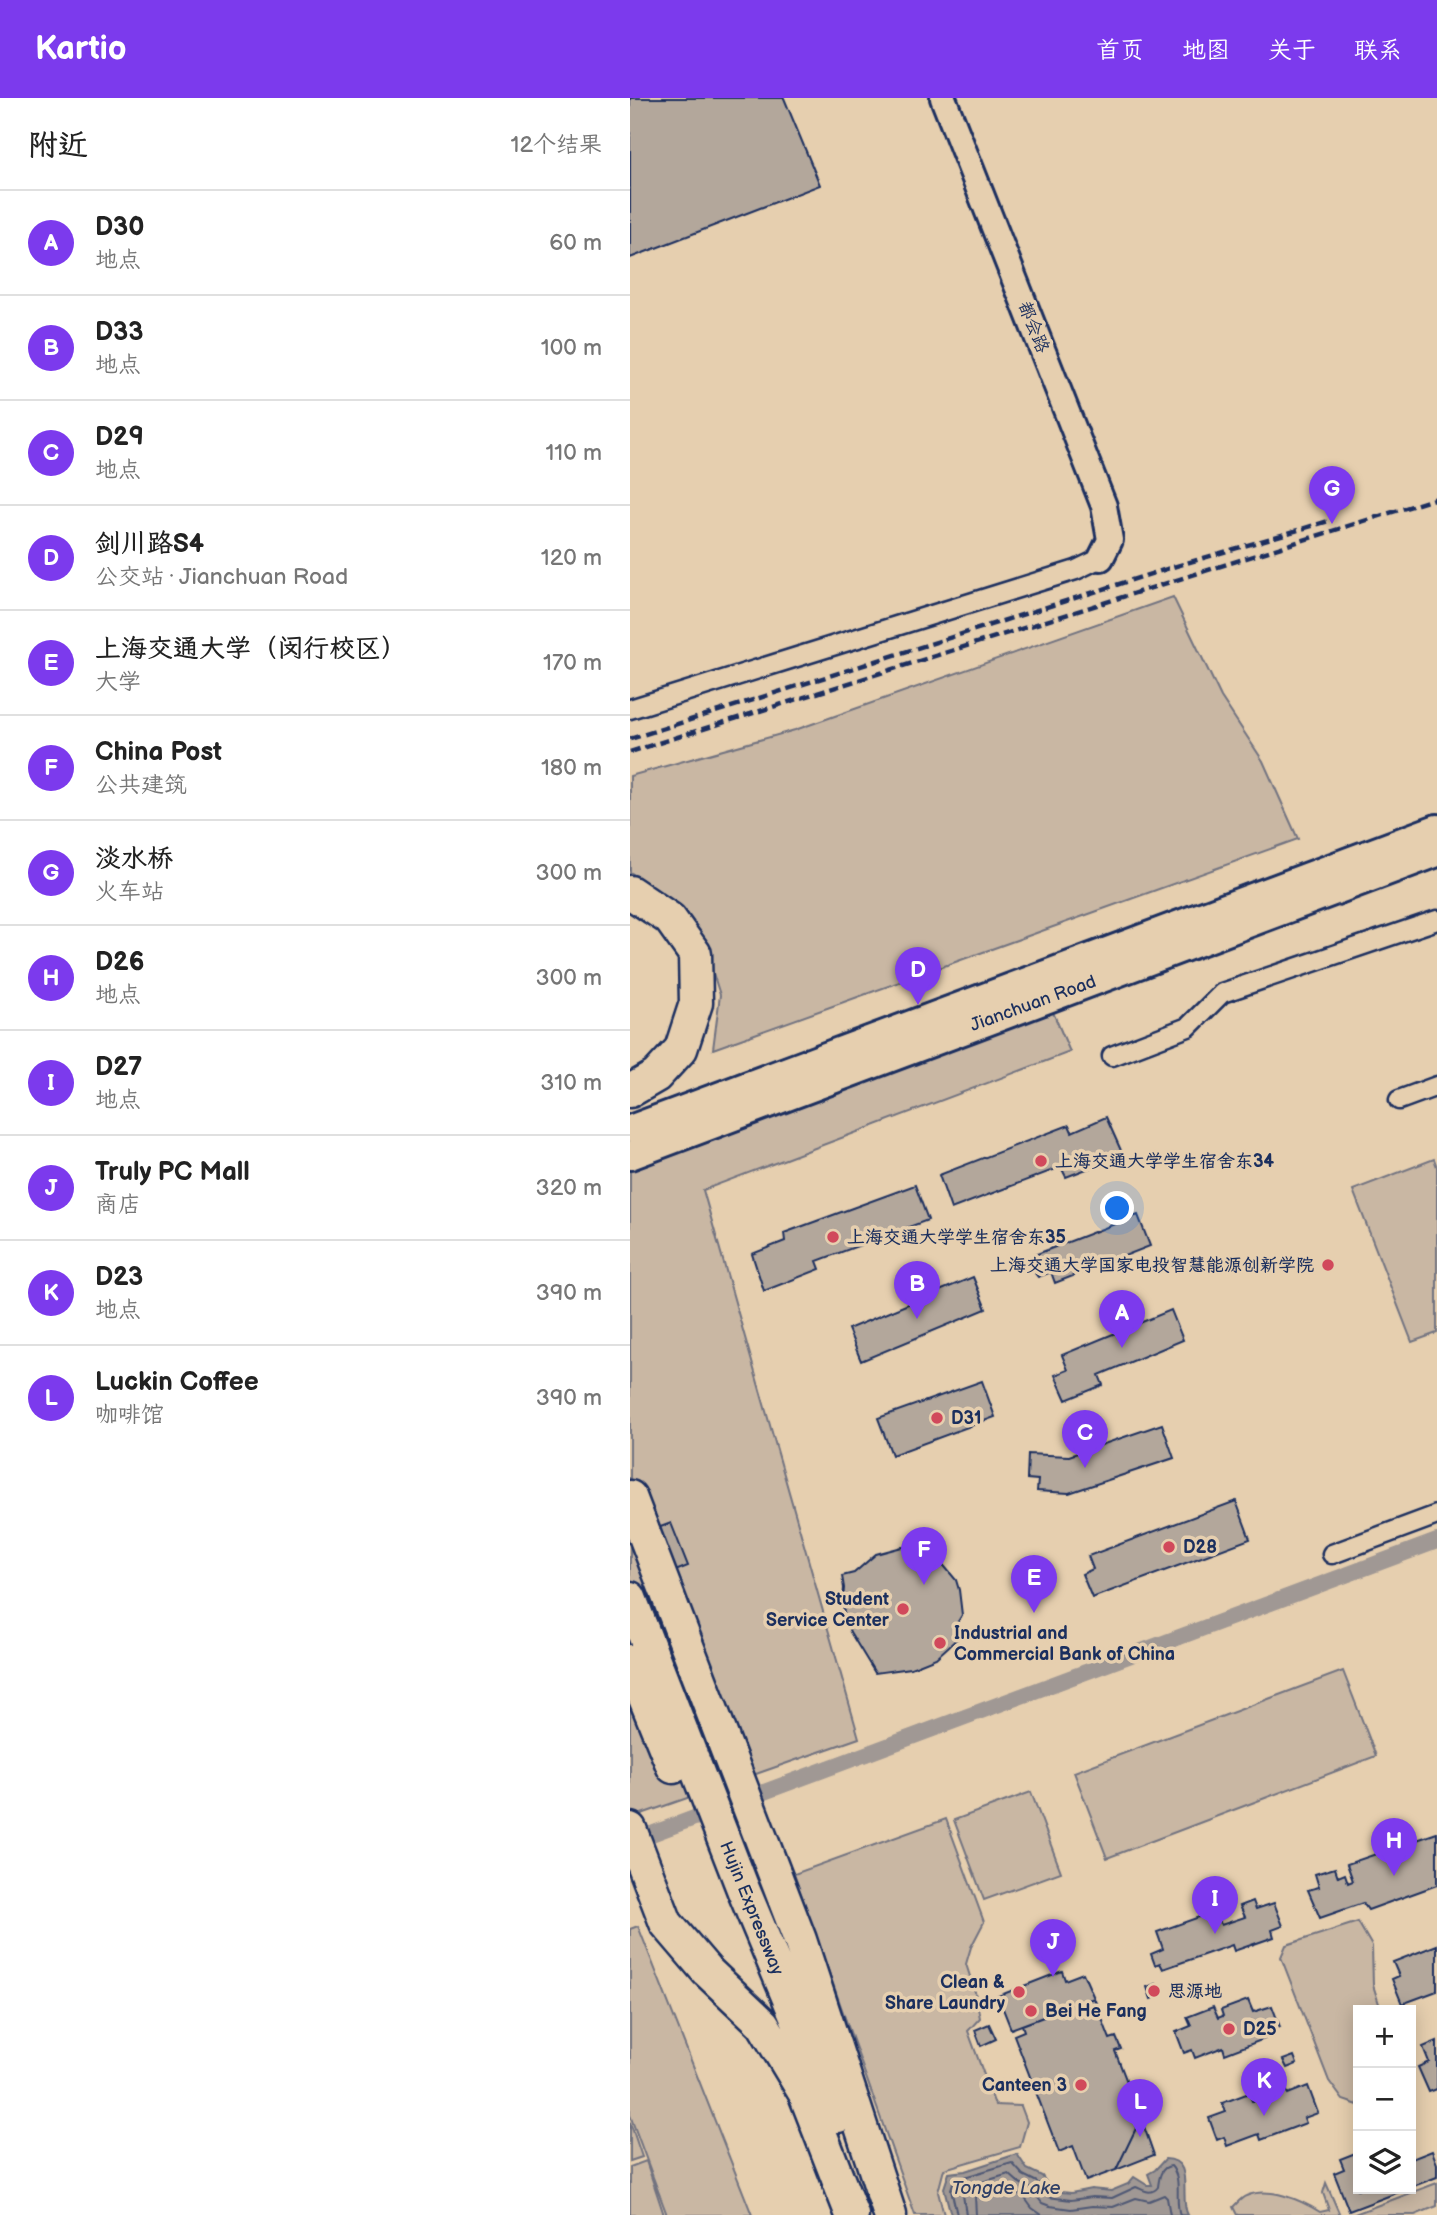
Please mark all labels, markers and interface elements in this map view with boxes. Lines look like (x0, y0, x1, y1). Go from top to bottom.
text: Kartio (35, 29, 127, 69)
text: 首页 (1096, 36, 1144, 65)
text: 地图 (1182, 36, 1230, 65)
text: 关于 (1268, 36, 1316, 65)
text: 联系 (1354, 36, 1402, 65)
text: 附近 (28, 128, 88, 164)
text: 12个结果 (511, 131, 602, 159)
text: D30 (95, 212, 144, 243)
text: A (44, 229, 58, 257)
text: 60 m (549, 229, 602, 257)
text: 地点 (95, 246, 141, 274)
street label: 都会路 (1013, 297, 1053, 356)
text: D33 (95, 317, 143, 348)
text: B (43, 334, 59, 362)
text: 100 m (541, 334, 602, 362)
text: 地点 (95, 351, 141, 379)
text: D29 (95, 422, 144, 453)
text: C (43, 439, 59, 467)
text: 110 m (545, 439, 602, 467)
text: 地点 (95, 456, 141, 484)
pin: G (1309, 466, 1355, 524)
text: 剑川路S4 (95, 529, 204, 560)
text: D (43, 544, 59, 572)
text: 120 m (541, 544, 602, 572)
text: 公交站 · Jianchuan Road (95, 563, 348, 591)
text: 上海交通大学（闵行校区） (95, 634, 407, 665)
text: E (44, 649, 58, 677)
text: 170 m (543, 649, 602, 677)
text: 大学 (95, 668, 141, 696)
text: China Post (95, 737, 222, 768)
text: F (44, 754, 58, 782)
text: 180 m (541, 754, 602, 782)
text: 公共建筑 (95, 771, 187, 799)
text: 淡水桥 (95, 844, 173, 875)
text: G (43, 859, 59, 887)
text: 300 m (536, 859, 602, 887)
text: 火车站 (95, 878, 164, 906)
text: D26 (95, 947, 144, 978)
pin: D (895, 947, 941, 1005)
text: H (42, 964, 60, 992)
text: 300 m (536, 964, 602, 992)
street label: Jianchuan Road (967, 971, 1099, 1036)
text: 地点 (95, 981, 141, 1009)
text: D27 (95, 1052, 142, 1083)
text: I (47, 1069, 55, 1097)
text: 310 m (540, 1069, 602, 1097)
text: 地点 (95, 1086, 141, 1114)
place label: 上海交通大学学生宿舍东34 (1055, 1151, 1275, 1172)
marker: 上海交通大学学生宿舍东34 (1033, 1153, 1049, 1169)
text: Truly PC Mall (95, 1157, 250, 1188)
text: J (45, 1174, 57, 1202)
text: 320 m (536, 1174, 602, 1202)
text: 商店 (95, 1191, 141, 1219)
your location (1100, 1191, 1134, 1225)
place label: 上海交通大学学生宿舍东35 (847, 1227, 1066, 1248)
marker: 上海交通大学学生宿舍东35 (825, 1229, 841, 1245)
place label: 上海交通大学国家电投智慧能源创新学院 (990, 1255, 1314, 1276)
marker: 上海交通大学国家电投智慧能源创新学院 (1320, 1257, 1336, 1273)
pin: B (894, 1261, 940, 1319)
text: D23 (95, 1262, 143, 1293)
text: K (43, 1279, 59, 1307)
text: 390 m (536, 1279, 602, 1307)
pin: A (1099, 1290, 1145, 1348)
text: 地点 (95, 1296, 141, 1324)
text: Luckin Coffee (95, 1367, 259, 1398)
text: L (44, 1384, 58, 1412)
text: 390 m (536, 1384, 602, 1412)
text: 咖啡馆 (95, 1401, 164, 1429)
place label: D31 (951, 1408, 982, 1429)
marker: D31 (929, 1410, 945, 1426)
pin: C (1062, 1410, 1108, 1468)
pin: F (901, 1527, 947, 1585)
place label: D28 (1183, 1537, 1217, 1558)
marker: D28 (1161, 1539, 1177, 1555)
pin: E (1011, 1555, 1057, 1613)
place label: Student Service Center (766, 1589, 890, 1631)
marker: Student Service Center (895, 1601, 911, 1617)
place label: Industrial and Commercial Bank of China (954, 1623, 1175, 1665)
marker: Industrial and Commercial Bank of China (932, 1635, 948, 1651)
pin: H (1371, 1818, 1417, 1876)
street label: Hujin Expressway (715, 1838, 788, 1979)
pin: I (1192, 1876, 1238, 1934)
pin: J (1030, 1919, 1076, 1977)
place label: Clean & Share Laundry (885, 1972, 1006, 2014)
place label: 思源地 (1168, 1981, 1222, 2002)
marker: 思源地 (1146, 1983, 1162, 1999)
marker: Clean & Share Laundry (1011, 1984, 1027, 2000)
place label: Bei He Fang (1045, 2001, 1147, 2022)
marker: Bei He Fang (1023, 2003, 1039, 2019)
map controls (1353, 2005, 1416, 2194)
button: + (1353, 2005, 1416, 2068)
place label: D25 (1243, 2019, 1277, 2040)
marker: D25 (1221, 2021, 1237, 2037)
pin: K (1241, 2058, 1287, 2116)
button: − (1353, 2068, 1416, 2131)
place label: Canteen 3 (982, 2075, 1067, 2096)
marker: Canteen 3 (1073, 2077, 1089, 2093)
pin: L (1117, 2079, 1163, 2137)
button: layers (1353, 2131, 1416, 2194)
water label: Tongde Lake (951, 2177, 1061, 2200)

